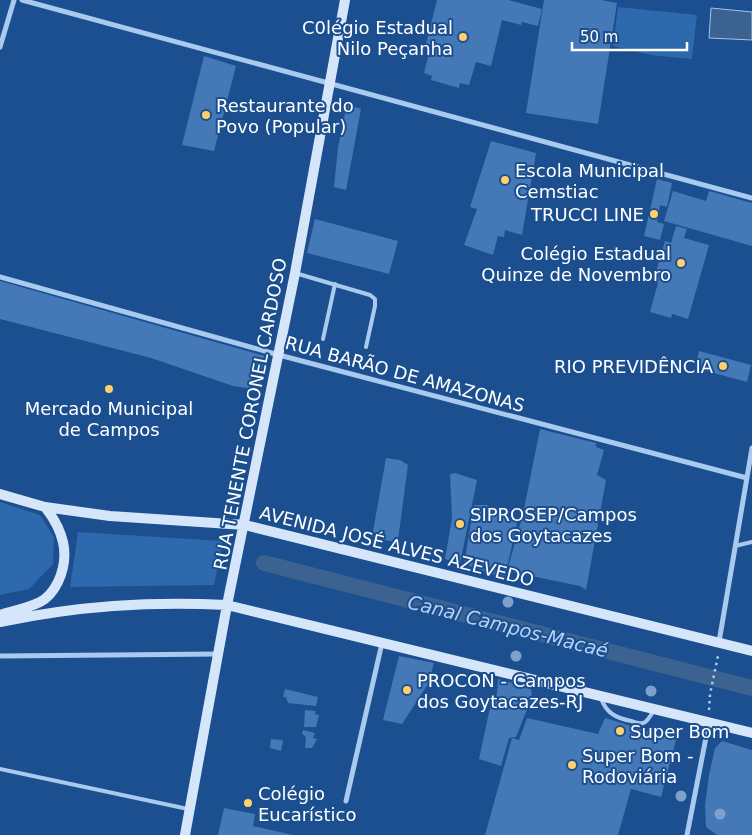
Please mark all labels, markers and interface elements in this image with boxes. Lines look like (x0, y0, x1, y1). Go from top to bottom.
place label: C0légio Estadual Nilo Peçanha (302, 17, 453, 59)
scale bar (572, 20, 687, 52)
text: 50 m (580, 28, 618, 46)
marker: C0légio Estadual Nilo Peçanha (457, 31, 469, 43)
place label: Restaurante do Povo (Popular) (216, 95, 354, 137)
marker: Restaurante do Povo (Popular) (200, 109, 212, 121)
place label: Escola Municipal Cemstiac (515, 160, 664, 202)
marker: Escola Municipal Cemstiac (499, 174, 511, 186)
place label: TRUCCI LINE (530, 204, 644, 225)
marker: TRUCCI LINE (648, 208, 660, 220)
place label: Colégio Estadual Quinze de Novembro (481, 243, 671, 285)
street label: RUA TENENTE CORONEL CARDOSO (209, 256, 291, 572)
marker: Colégio Estadual Quinze de Novembro (675, 257, 687, 269)
street label: RUA BARÃO DE AMAZONAS (283, 332, 527, 416)
place label: RIO PREVIDÊNCIA (554, 356, 714, 377)
marker: RIO PREVIDÊNCIA (717, 360, 729, 372)
marker: Mercado Municipal de Campos (103, 383, 115, 395)
place label: Mercado Municipal de Campos (25, 398, 193, 440)
street label: AVENIDA JOSÉ ALVES AZEVEDO (258, 502, 536, 590)
place label: SIPROSEP/Campos dos Goytacazes (470, 504, 637, 546)
marker: SIPROSEP/Campos dos Goytacazes (454, 518, 466, 530)
water label: Canal Campos-Macaé (406, 590, 610, 662)
place label: PROCON - Campos dos Goytacazes-RJ (417, 670, 586, 712)
marker: PROCON - Campos dos Goytacazes-RJ (401, 684, 413, 696)
place label: Super Bom (630, 721, 729, 742)
marker: Super Bom (614, 725, 626, 737)
place label: Super Bom - Rodoviária (582, 745, 694, 787)
marker: Super Bom - Rodoviária (566, 759, 578, 771)
place label: Colégio Eucarístico (258, 783, 356, 825)
marker: Colégio Eucarístico (242, 797, 254, 809)

